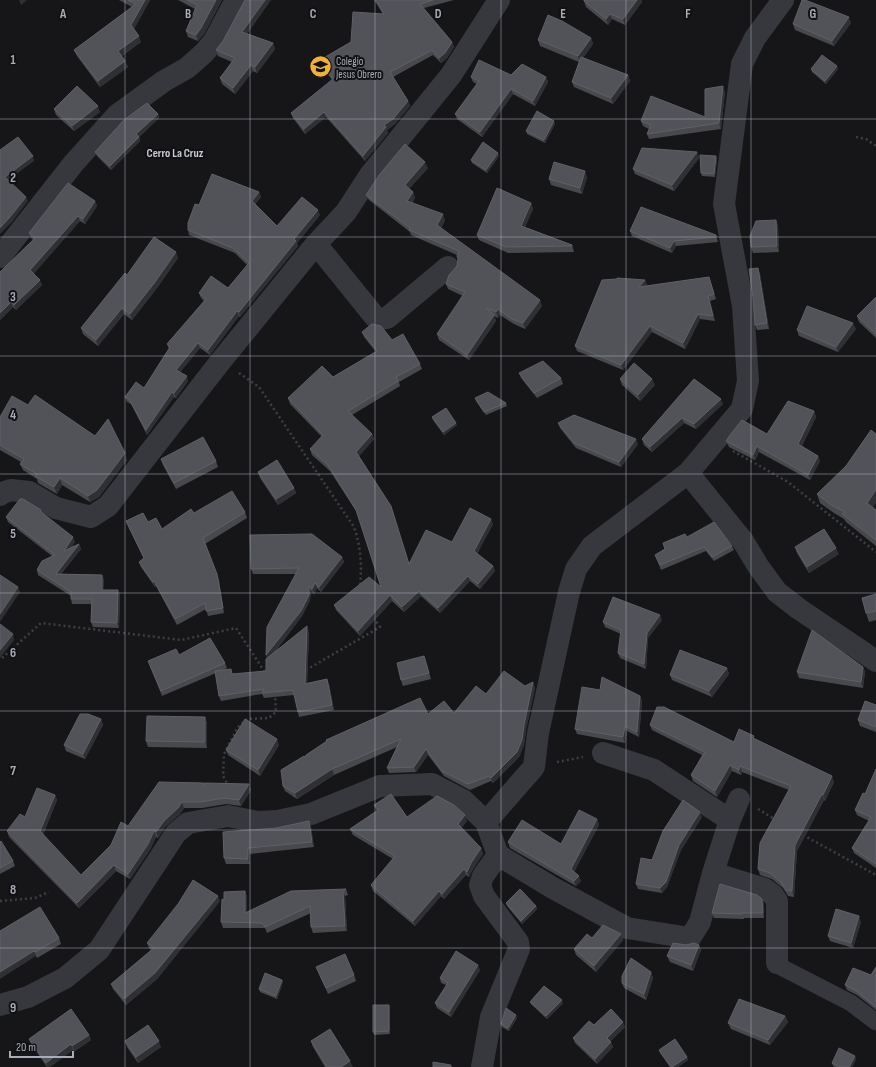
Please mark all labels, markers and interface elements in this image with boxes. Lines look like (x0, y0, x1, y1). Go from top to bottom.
text: A (59, 6, 67, 22)
text: B (185, 6, 191, 22)
text: C (310, 6, 317, 22)
text: D (435, 6, 442, 22)
text: E (560, 6, 566, 22)
text: F (685, 6, 691, 22)
text: G (810, 6, 817, 22)
text: 1 (10, 52, 16, 68)
school or university icon: Colegio Jesus Obrero (308, 54, 334, 80)
place label: Colegio Jesus Obrero (335, 55, 382, 81)
district label: Cerro La Cruz (147, 146, 204, 161)
text: 2 (10, 170, 16, 186)
text: 3 (10, 289, 16, 305)
text: 4 (10, 407, 16, 423)
text: 5 (10, 526, 16, 542)
text: 6 (10, 645, 16, 661)
text: 7 (10, 763, 16, 779)
text: 8 (10, 882, 16, 898)
text: 9 (10, 1000, 16, 1016)
scale bar (10, 1033, 73, 1059)
text: 20 m (16, 1040, 36, 1055)

